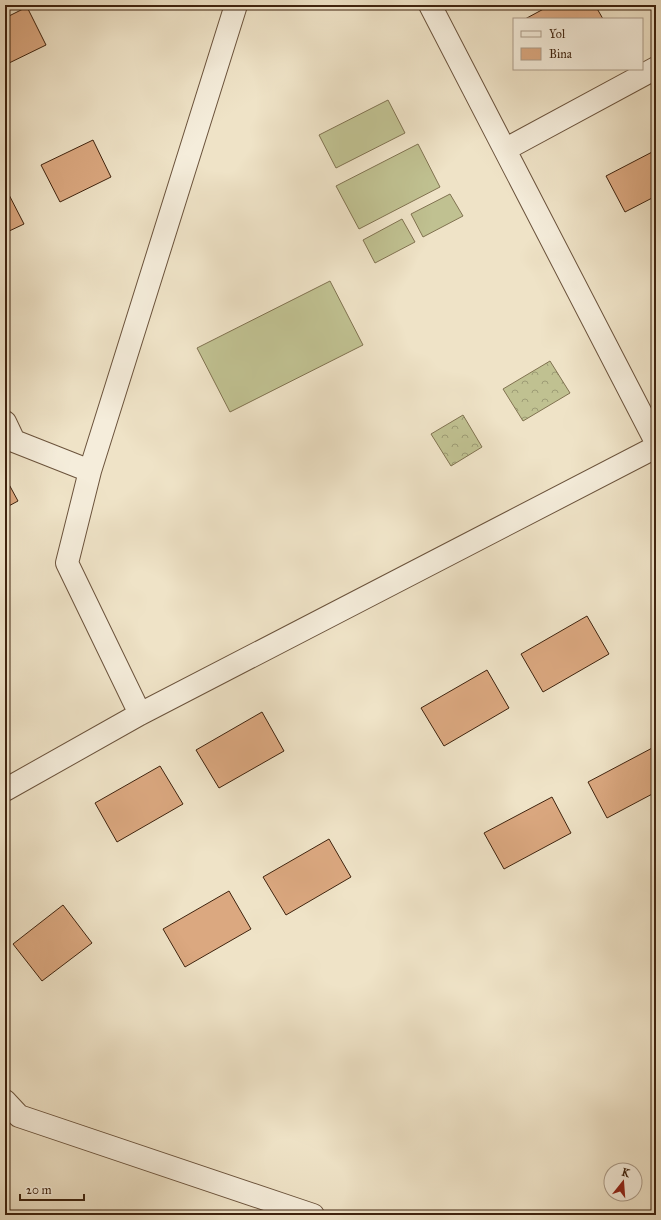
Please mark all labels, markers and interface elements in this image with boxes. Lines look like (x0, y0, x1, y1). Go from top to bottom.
legend (513, 18, 643, 70)
text: Yol (549, 27, 566, 41)
text: Bina (549, 47, 573, 61)
north arrow (603, 1162, 643, 1202)
text: K (620, 1166, 633, 1181)
scale bar (20, 1176, 84, 1202)
text: 20 m (26, 1183, 52, 1197)

